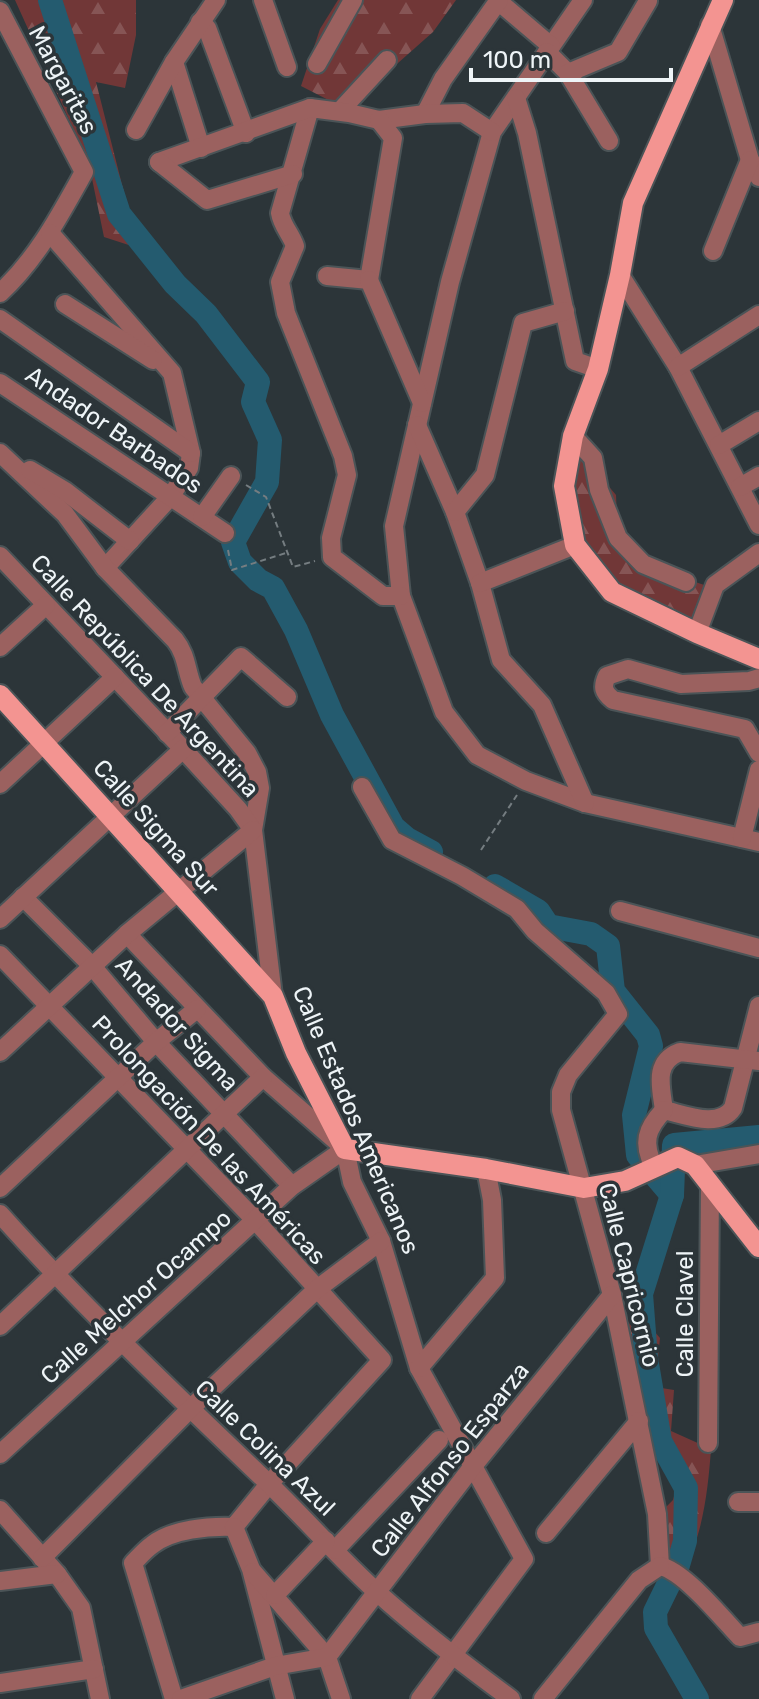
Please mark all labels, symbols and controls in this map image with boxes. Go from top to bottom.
street label: Margaritas [23,21,103,139]
scale bar [471,32,671,82]
text: 100 m [483,46,551,74]
street label: Andador Barbados [20,361,208,499]
street label: Calle República De Argentina [25,549,265,803]
street label: Calle Sigma Sur [87,754,225,902]
street label: Andador Sigma [110,951,244,1097]
street label: Calle Estados Americanos [287,982,425,1258]
street label: Prolongación De las Américas [86,1010,332,1270]
street label: Calle Capricornio [593,1180,665,1370]
street label: Calle Melchor Ocampo [35,1204,237,1390]
street label: Calle Clavel [671,1250,699,1378]
street label: Calle Alfonso Esparza [365,1357,535,1563]
street label: Calle Colina Azul [189,1374,341,1522]

